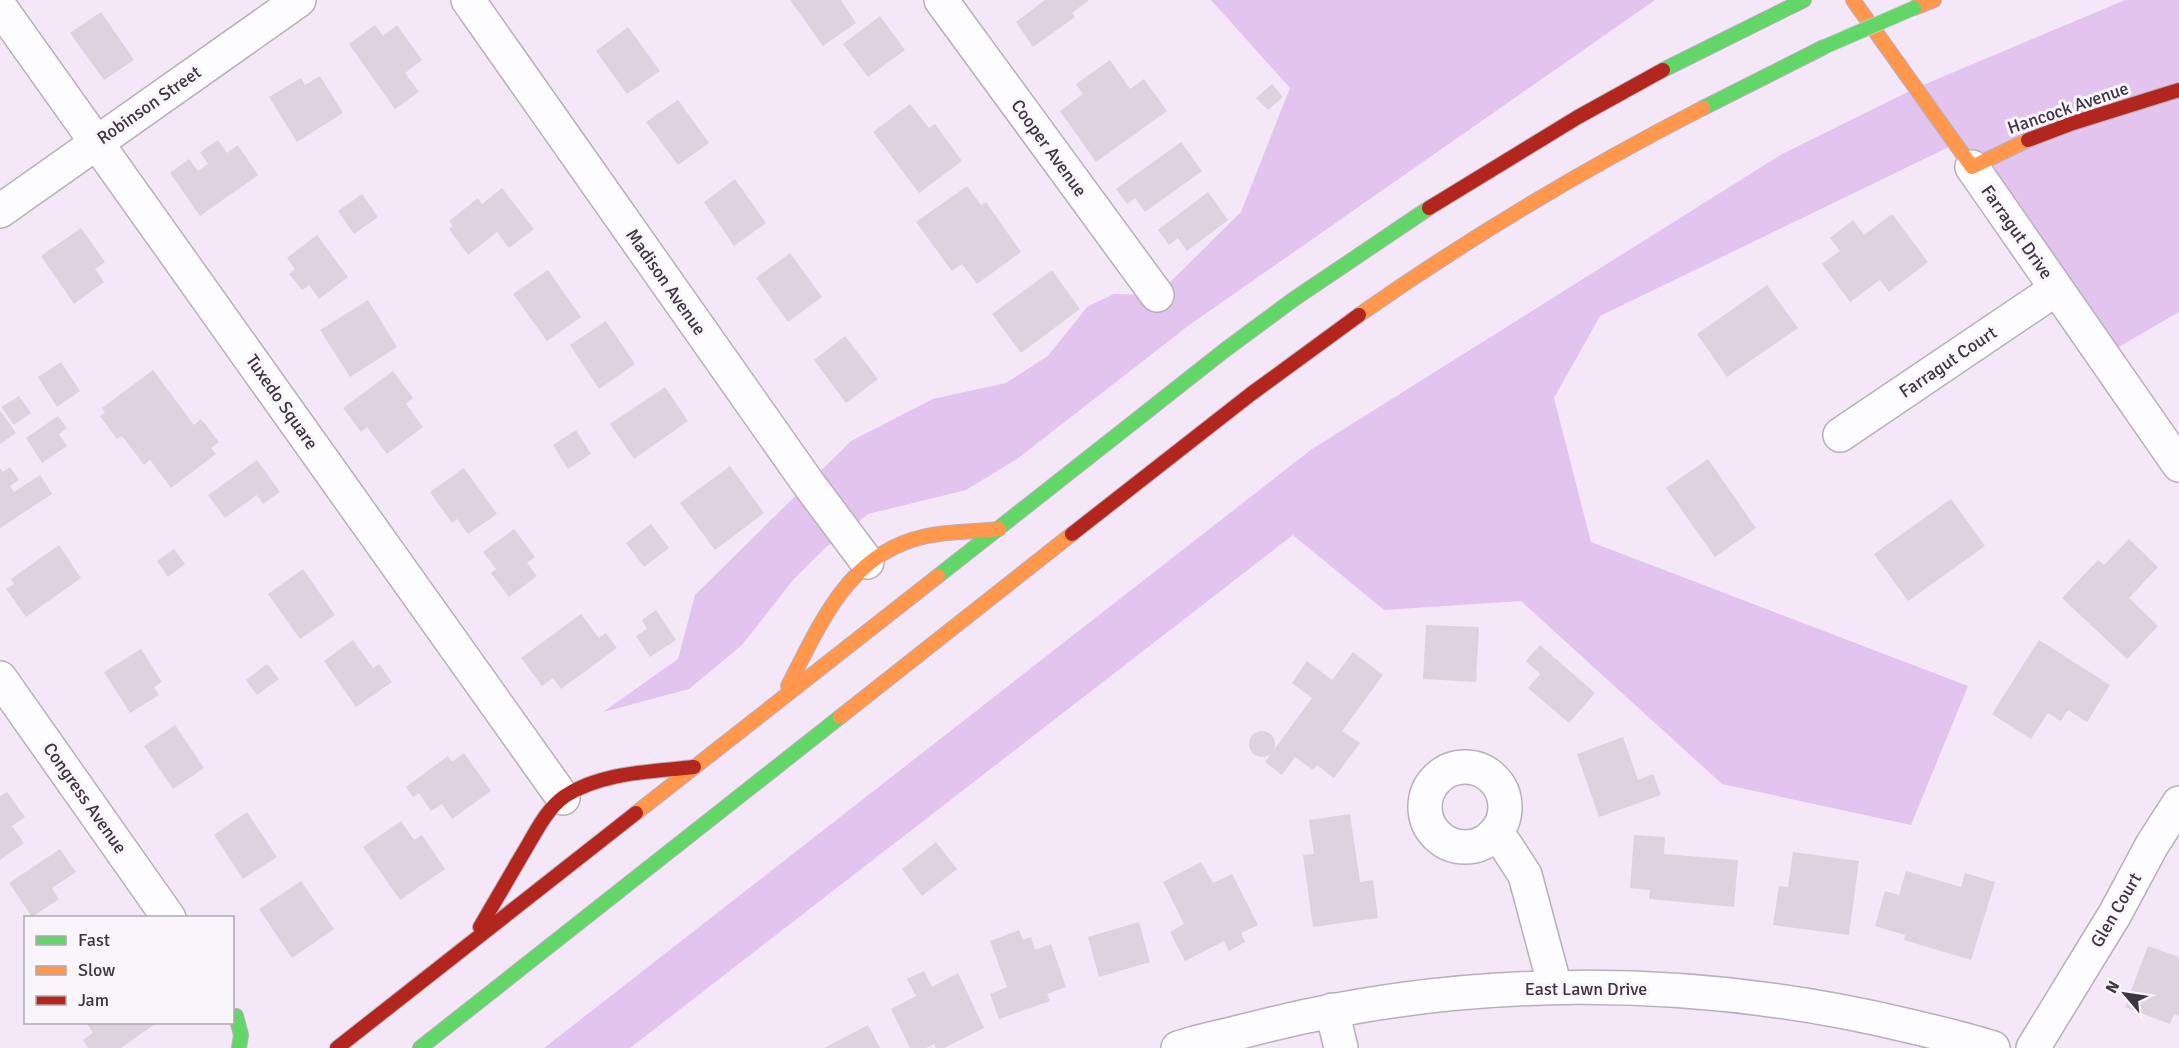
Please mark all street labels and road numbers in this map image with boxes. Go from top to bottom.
street label: Robinson Street [93,61,205,149]
street label: Hancock Avenue [2005,77,2131,139]
street label: Cooper Avenue [1006,95,1092,201]
street label: Farragut Drive [1976,181,2058,283]
street label: Madison Avenue [621,224,711,340]
street label: Farragut Court [1895,321,2001,403]
street label: Tuxedo Square [241,350,323,454]
street label: Congress Avenue [38,738,132,858]
street label: Glen Court [2086,869,2146,951]
street label: East Lawn Drive [1525,978,1647,1000]

